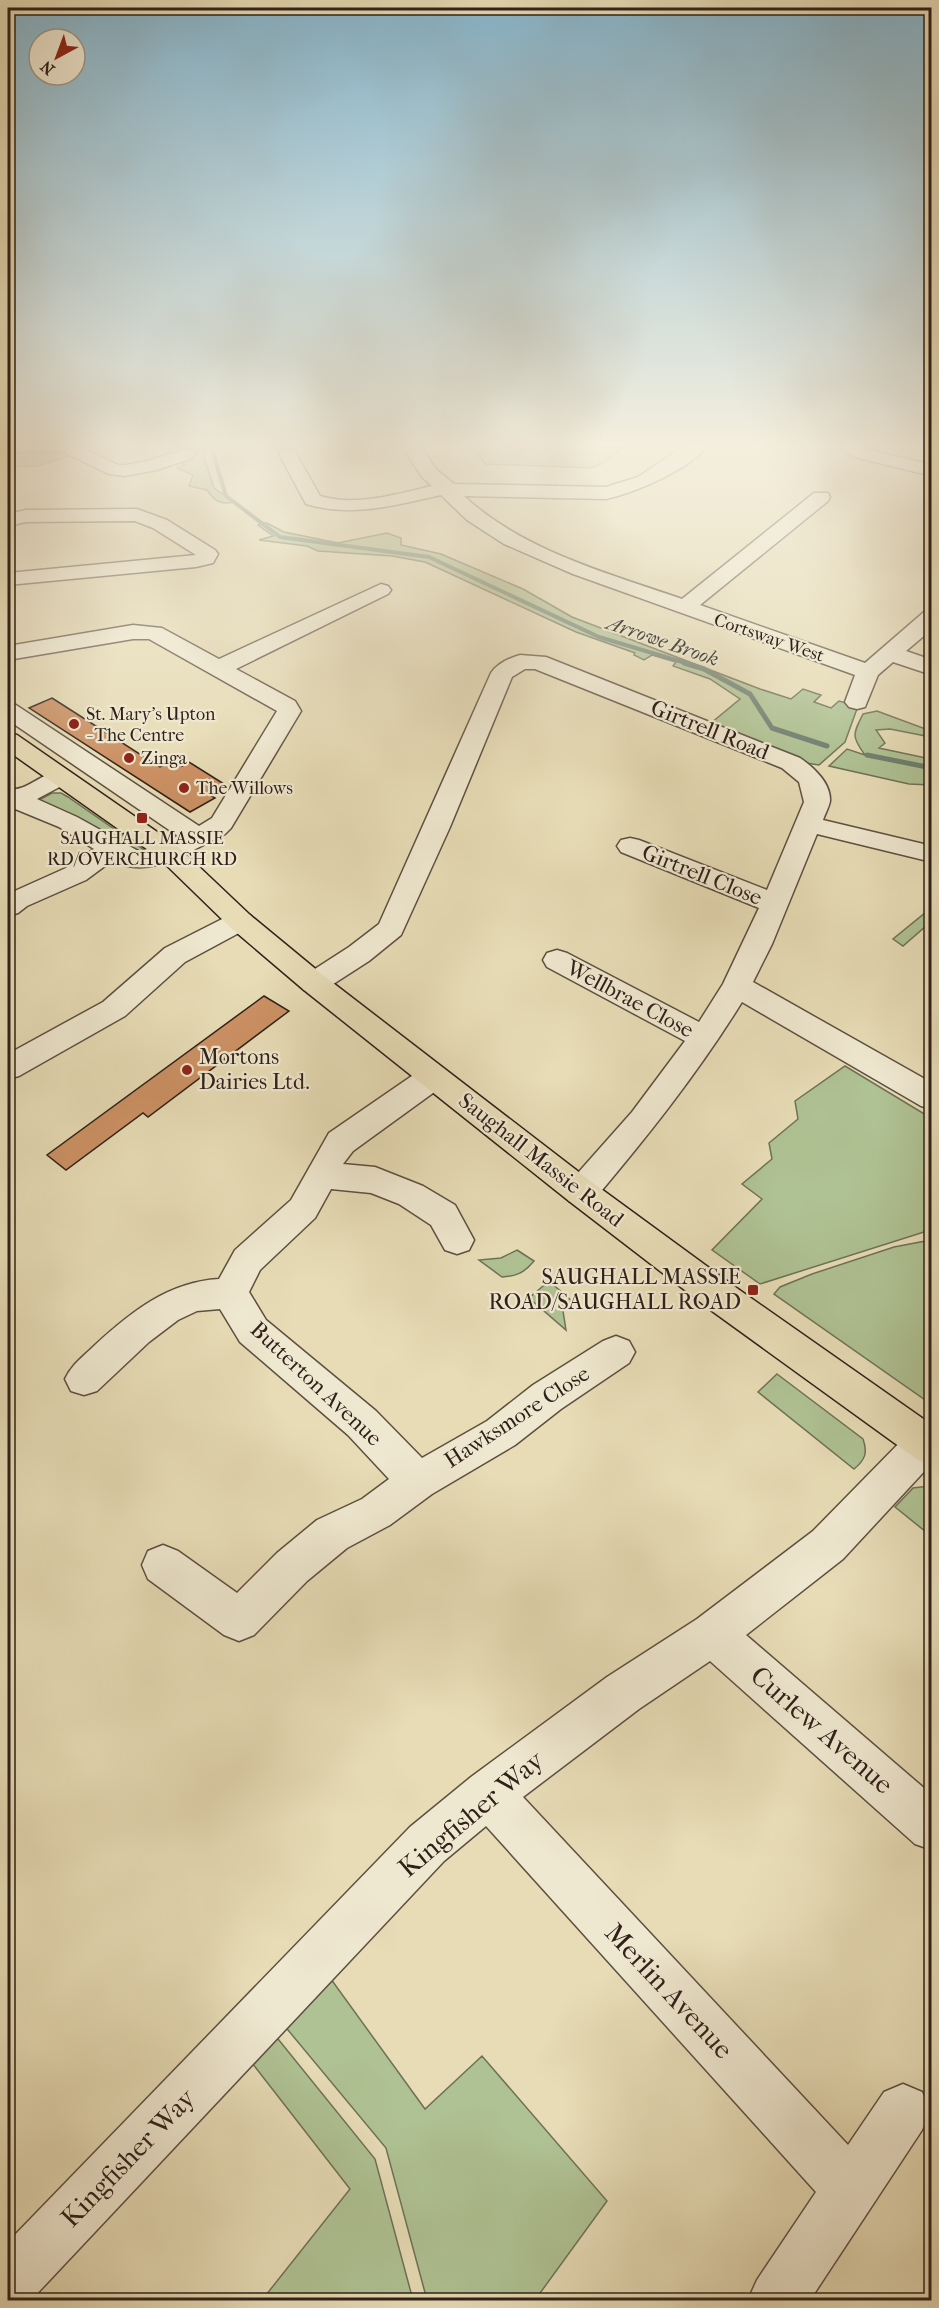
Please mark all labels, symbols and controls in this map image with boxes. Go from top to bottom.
north arrow [27,27,87,87]
text: N [36,56,58,79]
street label: Cortsway West [711,609,827,667]
water label: Arrowe Brook [601,610,722,671]
street label: Girtrell Road [647,694,774,766]
place label: St. Mary's Upton - The Centre [86,704,216,746]
marker: St. Mary's Upton - The Centre [67,717,81,731]
place label: Zinga [141,748,188,769]
marker: Zinga [122,751,136,765]
place label: The Willows [196,778,293,799]
marker: The Willows [177,781,191,795]
marker: SAUGHALL MASSIE RD/OVERCHURCH RD [135,811,149,825]
place label: SAUGHALL MASSIE RD/OVERCHURCH RD [47,828,237,870]
street label: Girtrell Close [638,839,766,911]
street label: Wellbrae Close [561,954,698,1043]
place label: Mortons Dairies Ltd. [199,1044,310,1095]
marker: Mortons Dairies Ltd. [180,1063,194,1077]
street label: Saughall Massie Road [453,1087,630,1233]
place label: SAUGHALL MASSIE ROAD/SAUGHALL ROAD [488,1264,741,1315]
marker: SAUGHALL MASSIE ROAD/SAUGHALL ROAD [746,1283,760,1297]
street label: Butterton Avenue [245,1316,387,1452]
street label: Hawksmore Close [440,1360,594,1474]
street label: Curlew Avenue [744,1659,900,1801]
street label: Kingfisher Way [392,1743,551,1884]
street label: Merlin Avenue [598,1917,740,2065]
street label: Kingfisher Way [54,2081,203,2234]

